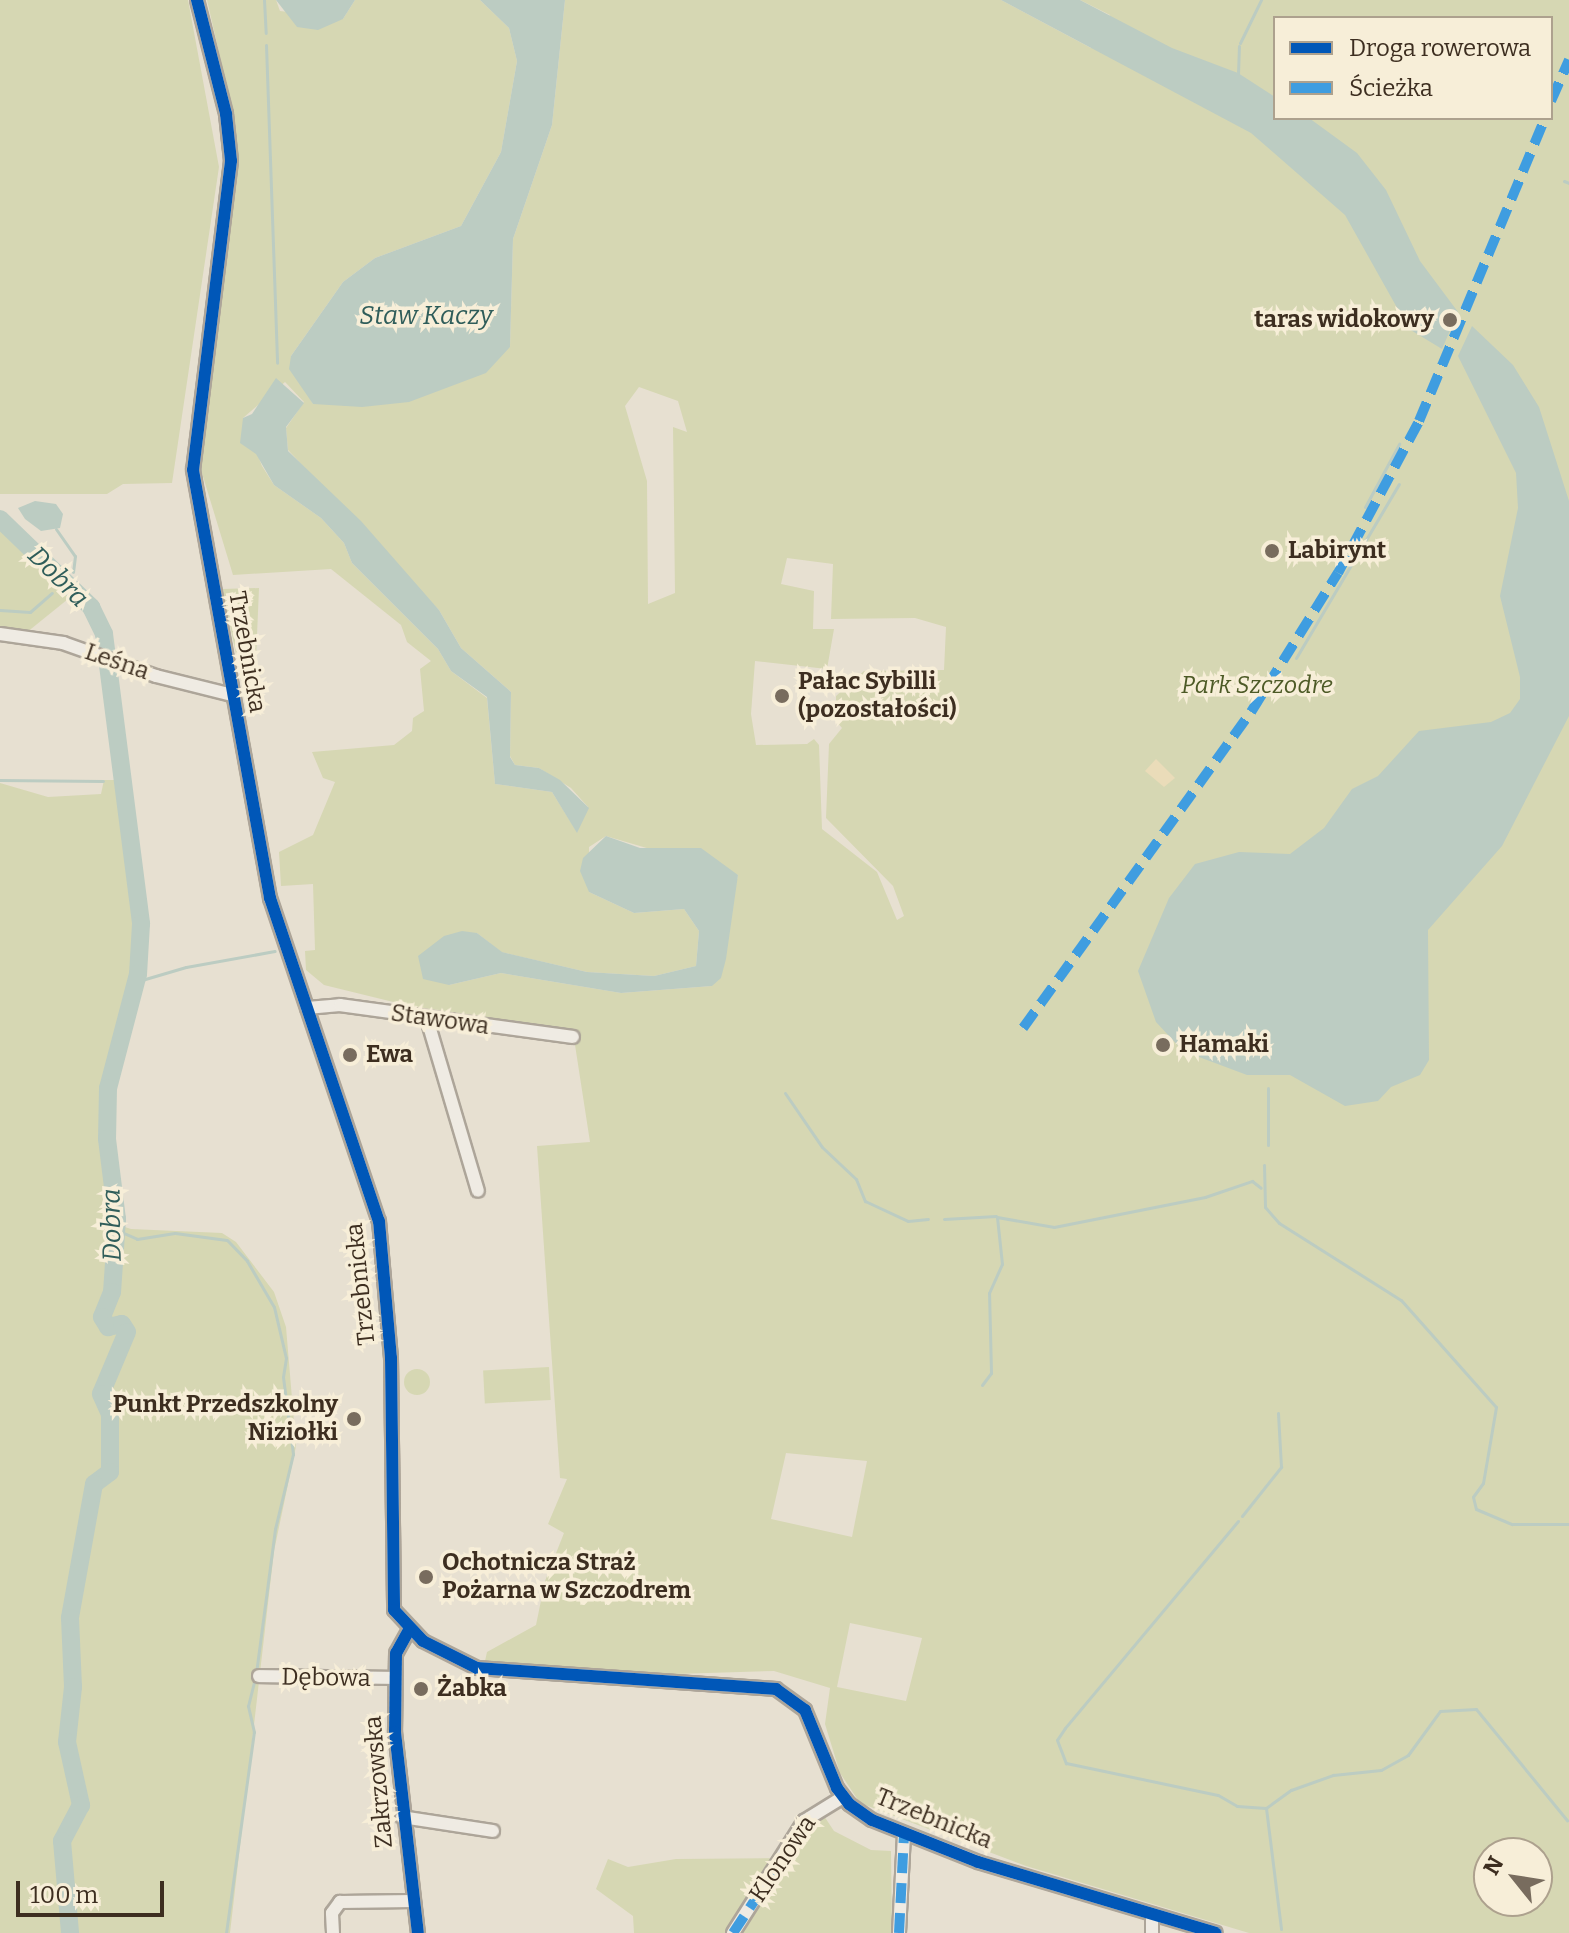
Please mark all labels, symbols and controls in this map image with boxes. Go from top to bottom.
legend [1273,16,1553,120]
text: Droga rowerowa [1349,34,1531,62]
text: Ścieżka [1349,74,1433,102]
water label: Staw Kaczy [359,300,493,332]
place label: taras widokowy [1254,306,1434,334]
marker: taras widokowy [1441,311,1459,329]
place label: Labirynt [1288,537,1386,565]
water label: Dobra [21,540,95,614]
marker: Labirynt [1263,542,1281,560]
street label: Trzebnicka [222,589,272,715]
street label: Leśna [81,638,153,686]
place label: Pałac Sybilli (pozostałości) [798,668,957,724]
park label: Park Szczodre [1181,672,1333,700]
marker: Pałac Sybilli (pozostałości) [773,687,791,705]
street label: Stawowa [389,999,491,1041]
place label: Hamaki [1179,1031,1269,1059]
marker: Hamaki [1154,1036,1172,1054]
place label: Ewa [366,1041,413,1069]
marker: Ewa [341,1046,359,1064]
water label: Dobra [96,1188,128,1262]
street label: Trzebnicka [340,1221,382,1347]
place label: Punkt Przedszkolny Niziołki [113,1391,338,1447]
marker: Punkt Przedszkolny Niziołki [345,1410,363,1428]
place label: Ochotnicza Straż Pożarna w Szczodrem [442,1549,691,1605]
marker: Ochotnicza Straż Pożarna w Szczodrem [417,1568,435,1586]
street label: Dębowa [281,1663,371,1693]
place label: Żabka [437,1675,507,1703]
marker: Żabka [412,1680,430,1698]
street label: Zakrzowska [359,1715,399,1849]
street label: Trzebnicka [872,1783,996,1855]
street label: Klonowa [744,1810,822,1908]
north arrow [1473,1837,1553,1917]
text: N [1478,1852,1509,1880]
scale bar [20,1865,168,1915]
text: 100 m [30,1881,98,1909]

